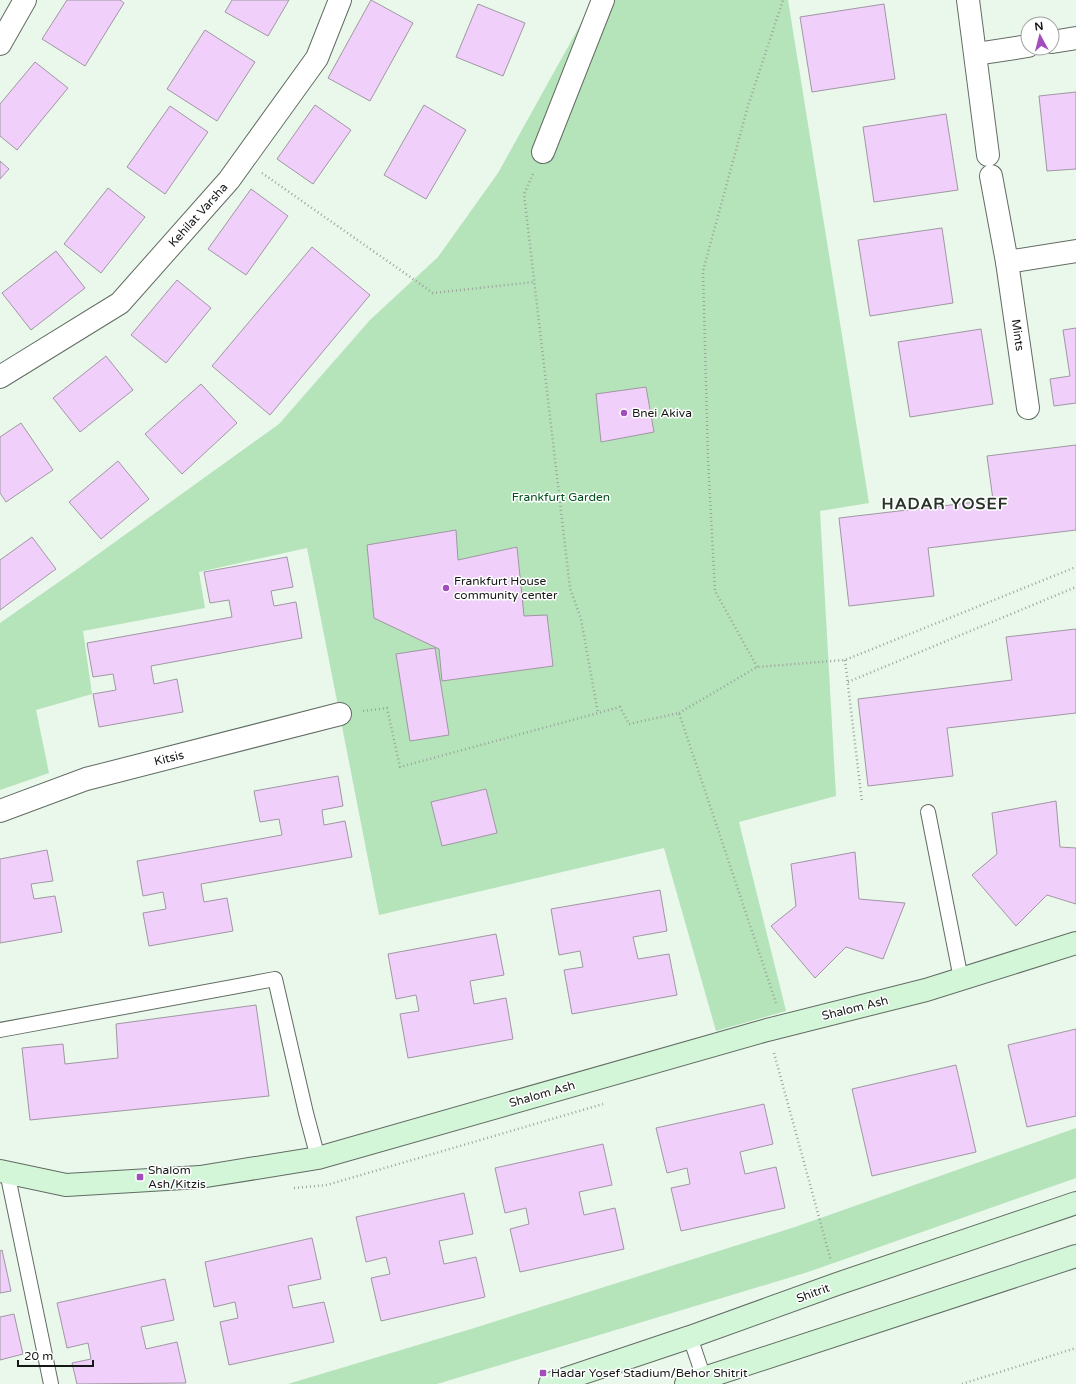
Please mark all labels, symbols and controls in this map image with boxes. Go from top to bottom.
north arrow [1020,16,1060,56]
text: N [1034,20,1044,34]
street label: Kehilat Varsha [166,180,230,250]
street label: Mints [1009,318,1027,352]
place label: Bnei Akiva [632,406,692,420]
marker: Bnei Akiva [619,408,629,418]
park label: Frankfurt Garden [512,490,610,504]
district label: HADAR YOSEF [882,494,1008,514]
place label: Frankfurt House community center [454,574,558,602]
marker: Frankfurt House community center [441,583,451,593]
street label: Kitsis [153,748,186,768]
street label: Shalom Ash [820,993,890,1023]
street label: Shalom Ash [507,1078,577,1110]
place label: Shalom Ash/Kitzis [148,1163,206,1191]
marker: Shalom Ash/Kitzis [135,1172,145,1182]
street label: Shitrit [794,1280,832,1305]
scale bar [18,1342,93,1368]
text: 20 m [24,1349,53,1363]
place label: Hadar Yosef Stadium/Behor Shitrit [551,1366,748,1380]
marker: Hadar Yosef Stadium/Behor Shitrit [538,1368,548,1378]

